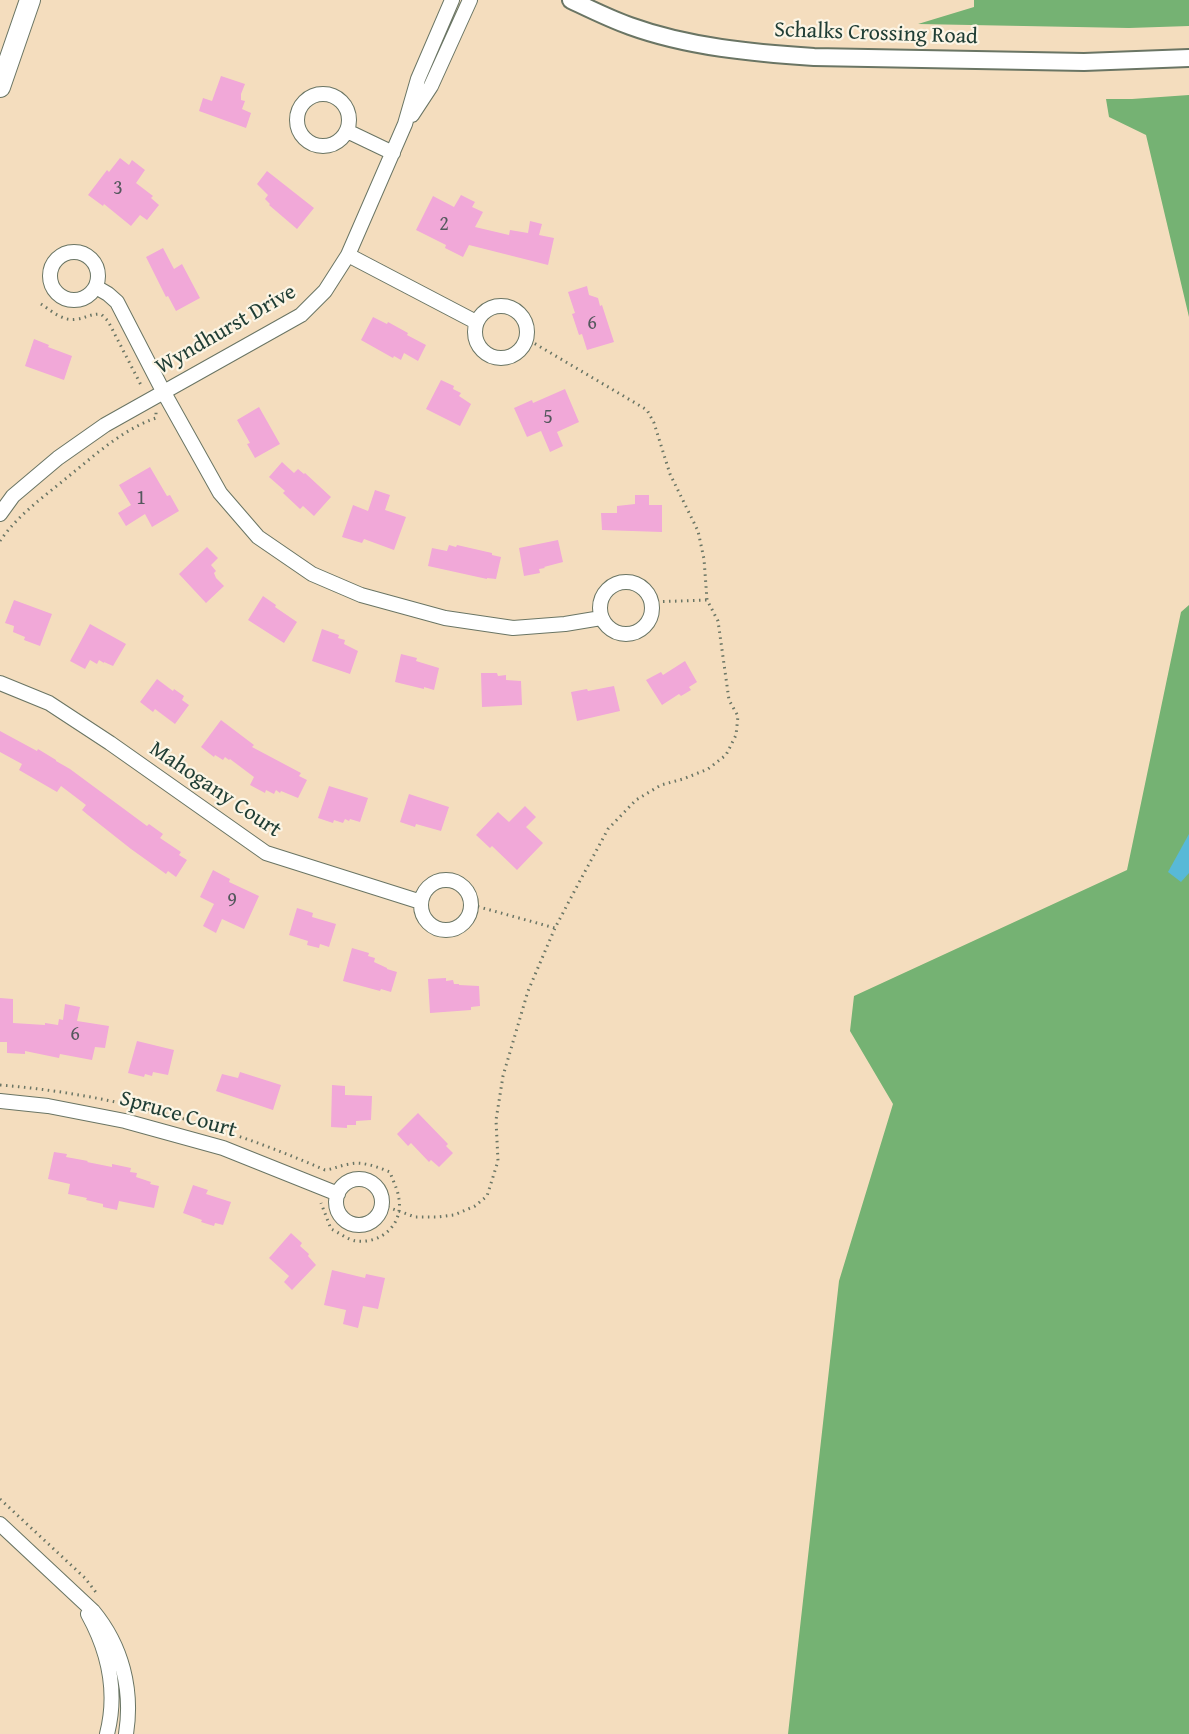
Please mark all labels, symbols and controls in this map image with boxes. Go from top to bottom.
street label: Schalks Crossing Road [774,17,978,51]
house number: 3 [113,177,123,201]
house number: 2 [439,213,449,237]
street label: Wyndhurst Drive [151,279,301,381]
house number: 6 [587,312,597,336]
house number: 5 [543,406,553,430]
house number: 1 [136,487,146,511]
street label: Mahogany Court [144,736,286,844]
house number: 9 [227,889,237,913]
house number: 6 [70,1023,80,1047]
street label: Spruce Court [116,1086,240,1144]

